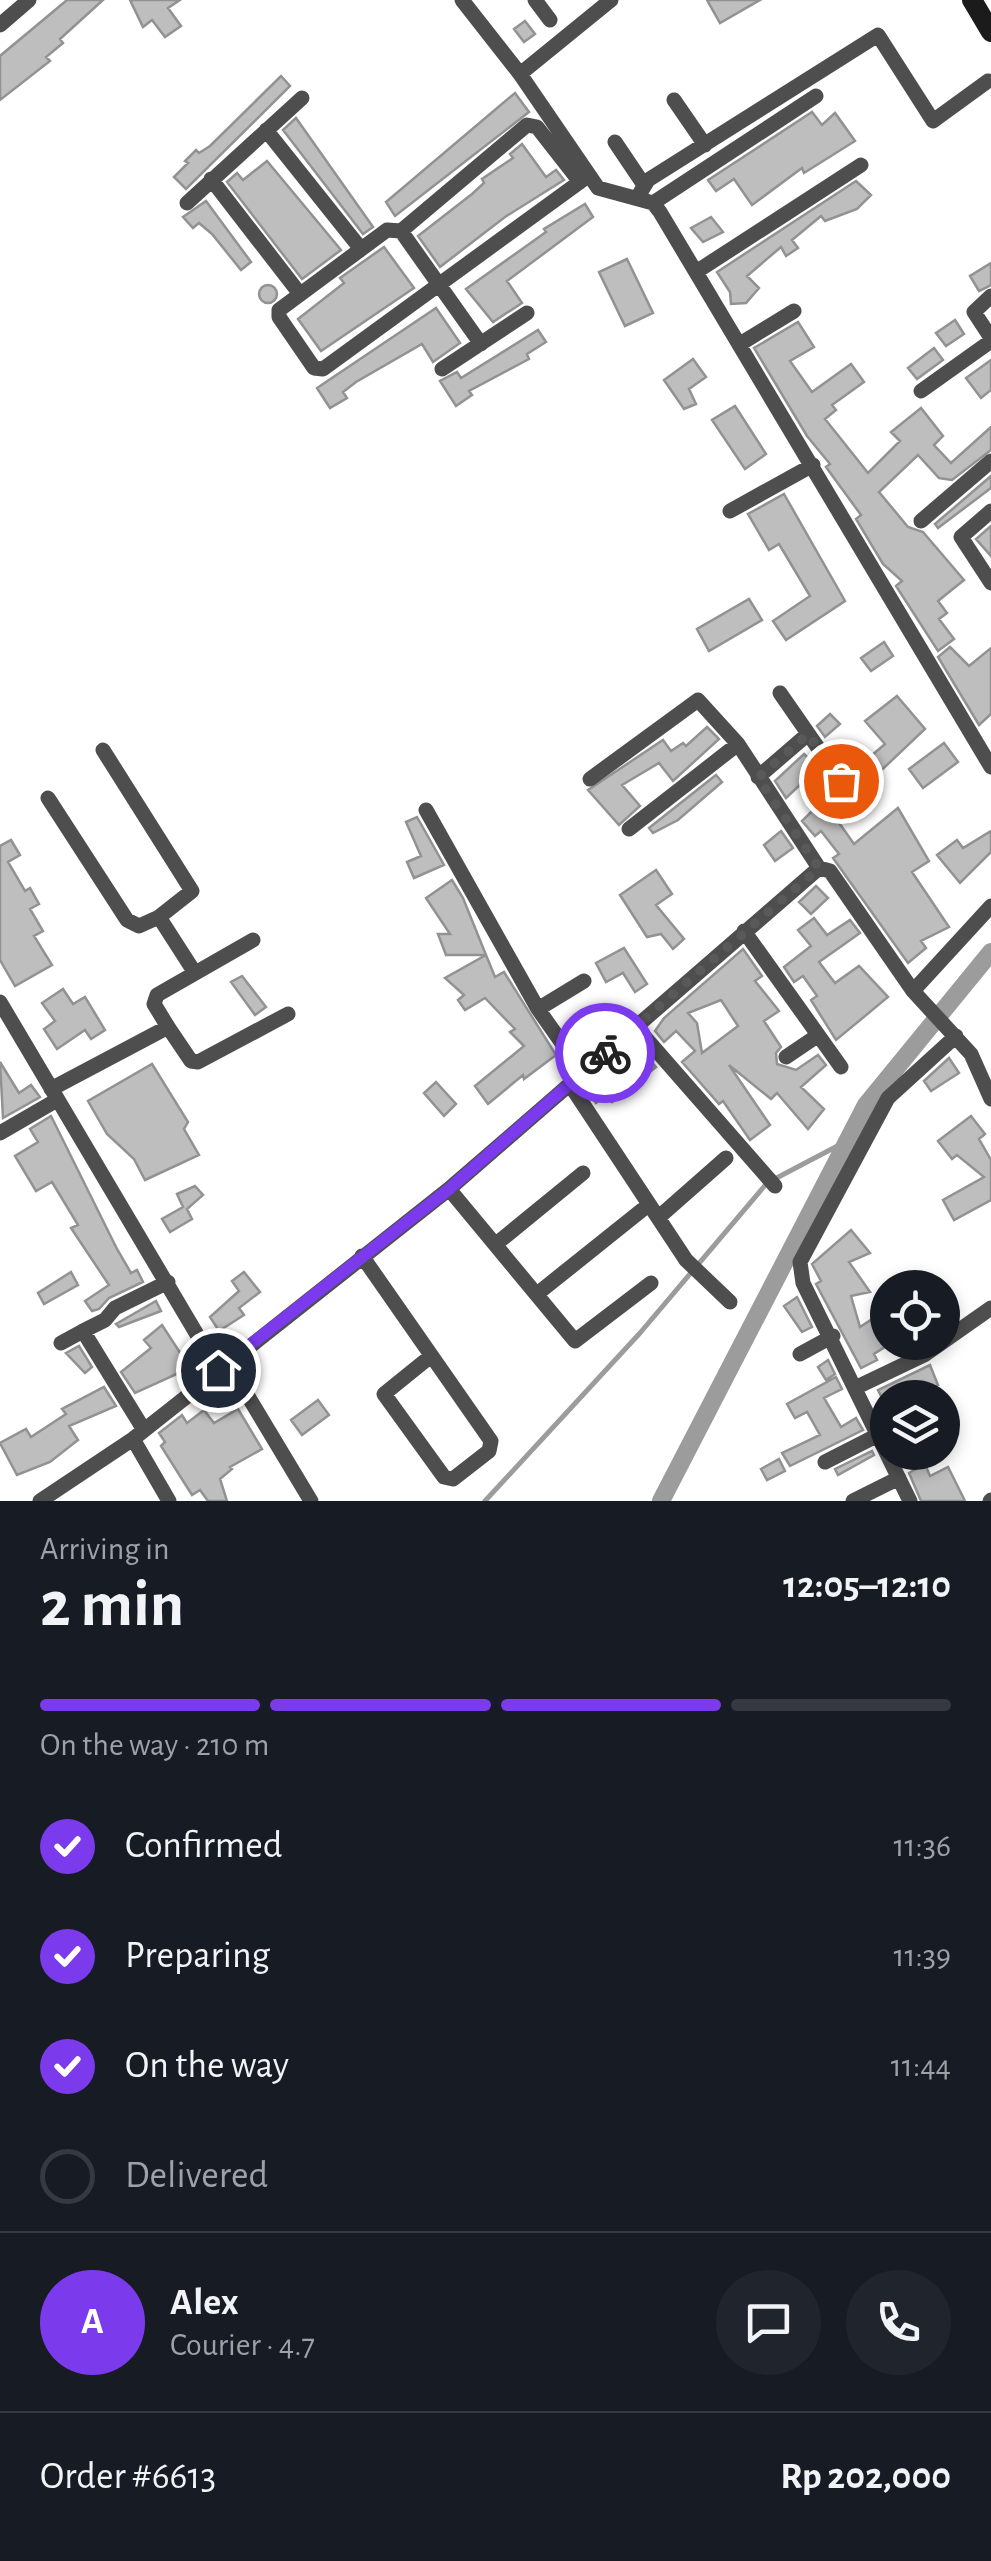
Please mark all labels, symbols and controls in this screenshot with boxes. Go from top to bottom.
pin [799,739,884,824]
icon: bag [814,754,869,809]
courier [555,1003,655,1103]
icon: bike [578,1026,633,1081]
map controls [870,1270,960,1470]
button: locate [870,1270,960,1360]
pin [176,1328,261,1413]
icon: home [191,1343,246,1398]
button: layers [870,1380,960,1470]
text: Arriving in [40,1533,169,1565]
text: 12:05–12:10 [783,1567,951,1605]
text: 2 min [40,1573,184,1638]
text: On the way · 210 m [40,1729,269,1761]
icon: check [40,1819,95,1874]
text: Confirmed [125,1827,282,1865]
text: 11:36 [893,1830,951,1862]
icon: check [40,1929,95,1984]
text: Preparing [125,1937,270,1975]
text: 11:39 [893,1940,951,1972]
icon: check [40,2039,95,2094]
text: On the way [125,2047,289,2085]
text: 11:44 [891,2050,951,2082]
text: Delivered [125,2157,268,2195]
button: chat [716,2270,821,2375]
button: phone [846,2270,951,2375]
text: Alex [170,2284,239,2322]
text: A [81,2303,104,2341]
text: Courier · 4.7 [170,2329,315,2361]
text: Order #6613 [40,2458,216,2496]
text: Rp 202,000 [780,2458,951,2496]

